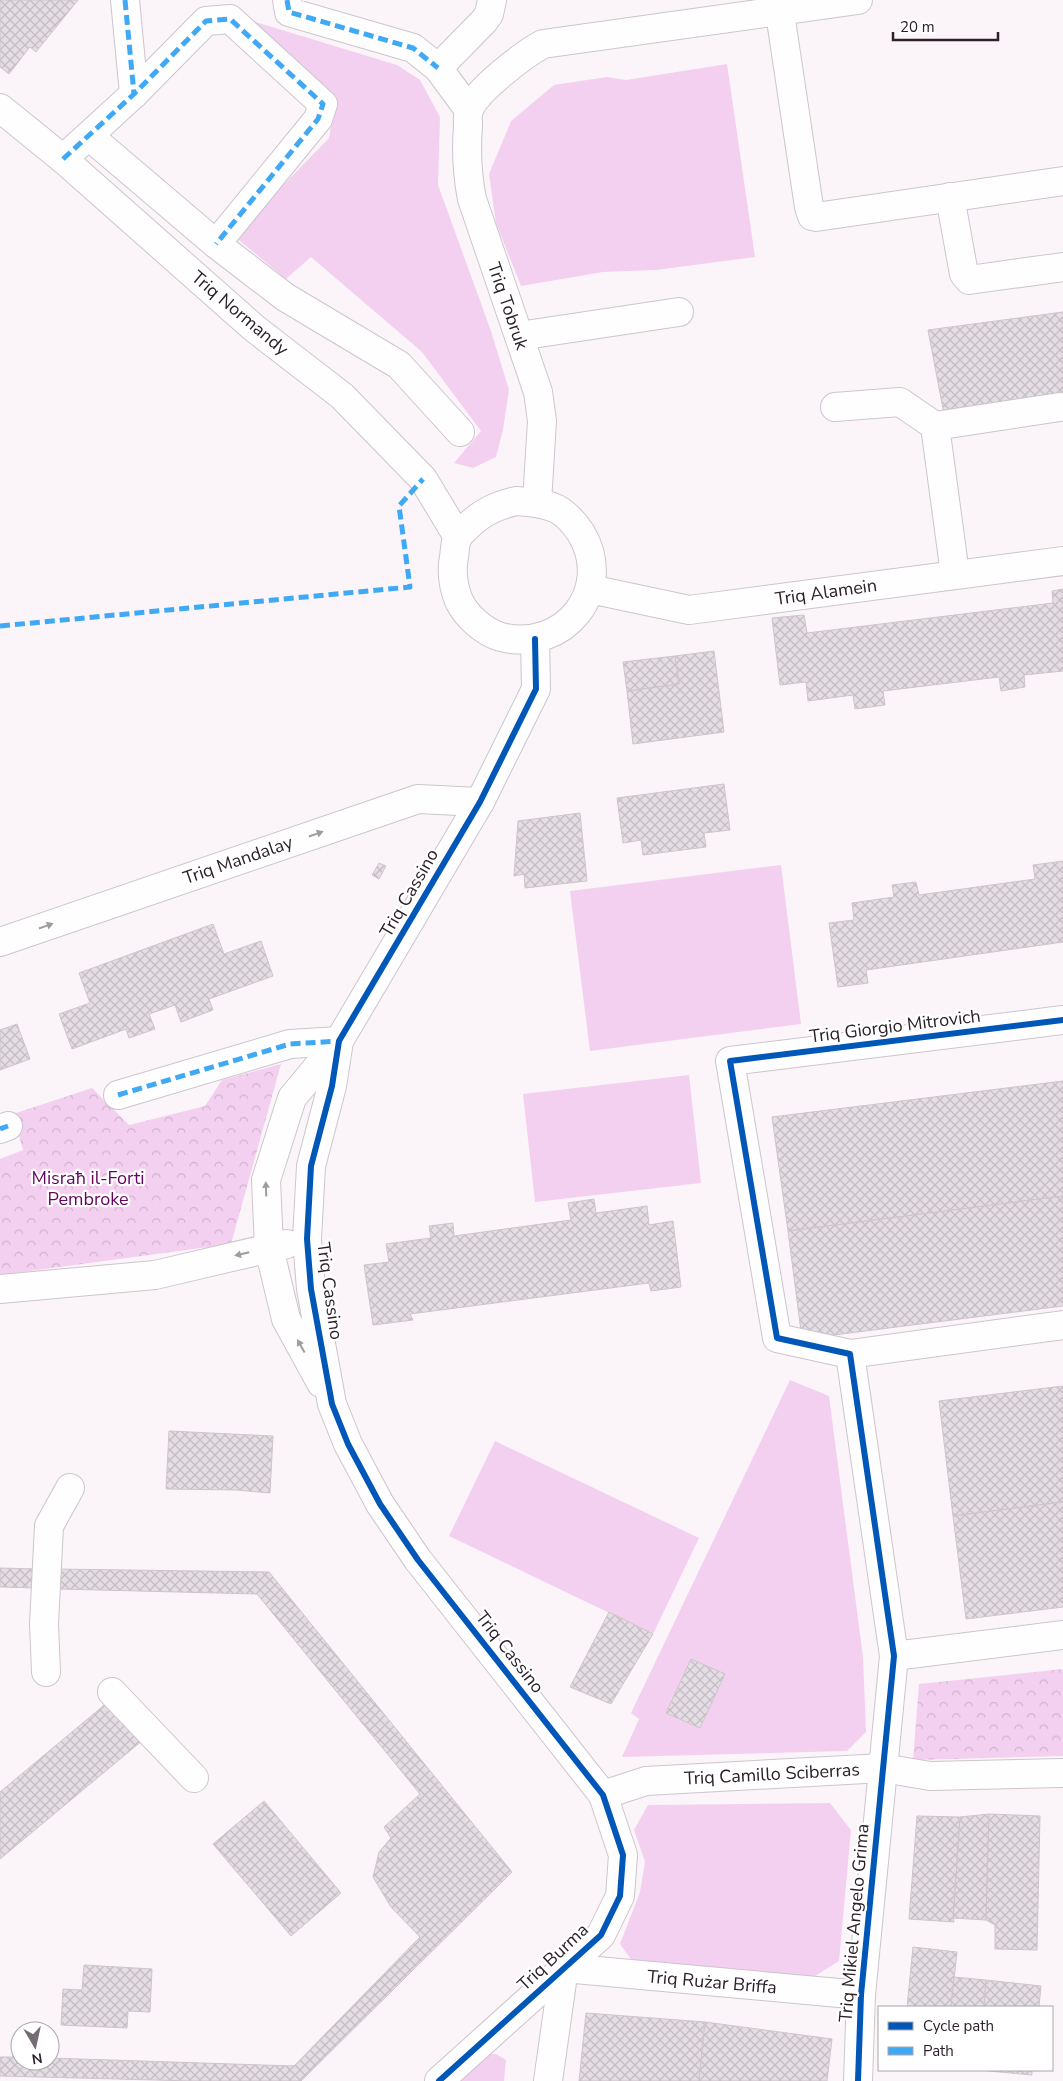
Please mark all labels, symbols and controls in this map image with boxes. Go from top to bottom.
scale bar [893,10,998,42]
text: 20 m [900,17,935,37]
street label: Triq Tobruk [482,259,534,354]
street label: Triq Normandy [186,265,294,361]
street label: Triq Alamein [774,573,878,611]
street label: Triq Mandalay [180,830,297,890]
one-way arrow [308,830,323,837]
street label: Triq Cassino [374,844,444,942]
one-way arrow [39,922,54,930]
street label: Triq Giorgio Mitrovich [808,1004,982,1048]
park label: Misraħ il-Forti Pembroke [32,1166,144,1211]
one-way arrow [262,1181,270,1197]
street label: Triq Cassino [311,1241,349,1341]
one-way arrow [235,1250,250,1258]
one-way arrow [296,1339,305,1352]
street label: Triq Cassino [470,1606,550,1698]
street label: Triq Camillo Sciberras [683,1757,861,1791]
street label: Triq Mikiel Angelo Grima [833,1823,875,2023]
street label: Triq Burma [512,1918,594,1996]
street label: Triq Rużar Briffa [646,1964,778,2000]
legend [878,2006,1053,2071]
text: Cycle path [923,2016,994,2036]
north arrow [10,2021,60,2071]
text: Path [923,2041,954,2061]
text: N [30,2048,44,2069]

